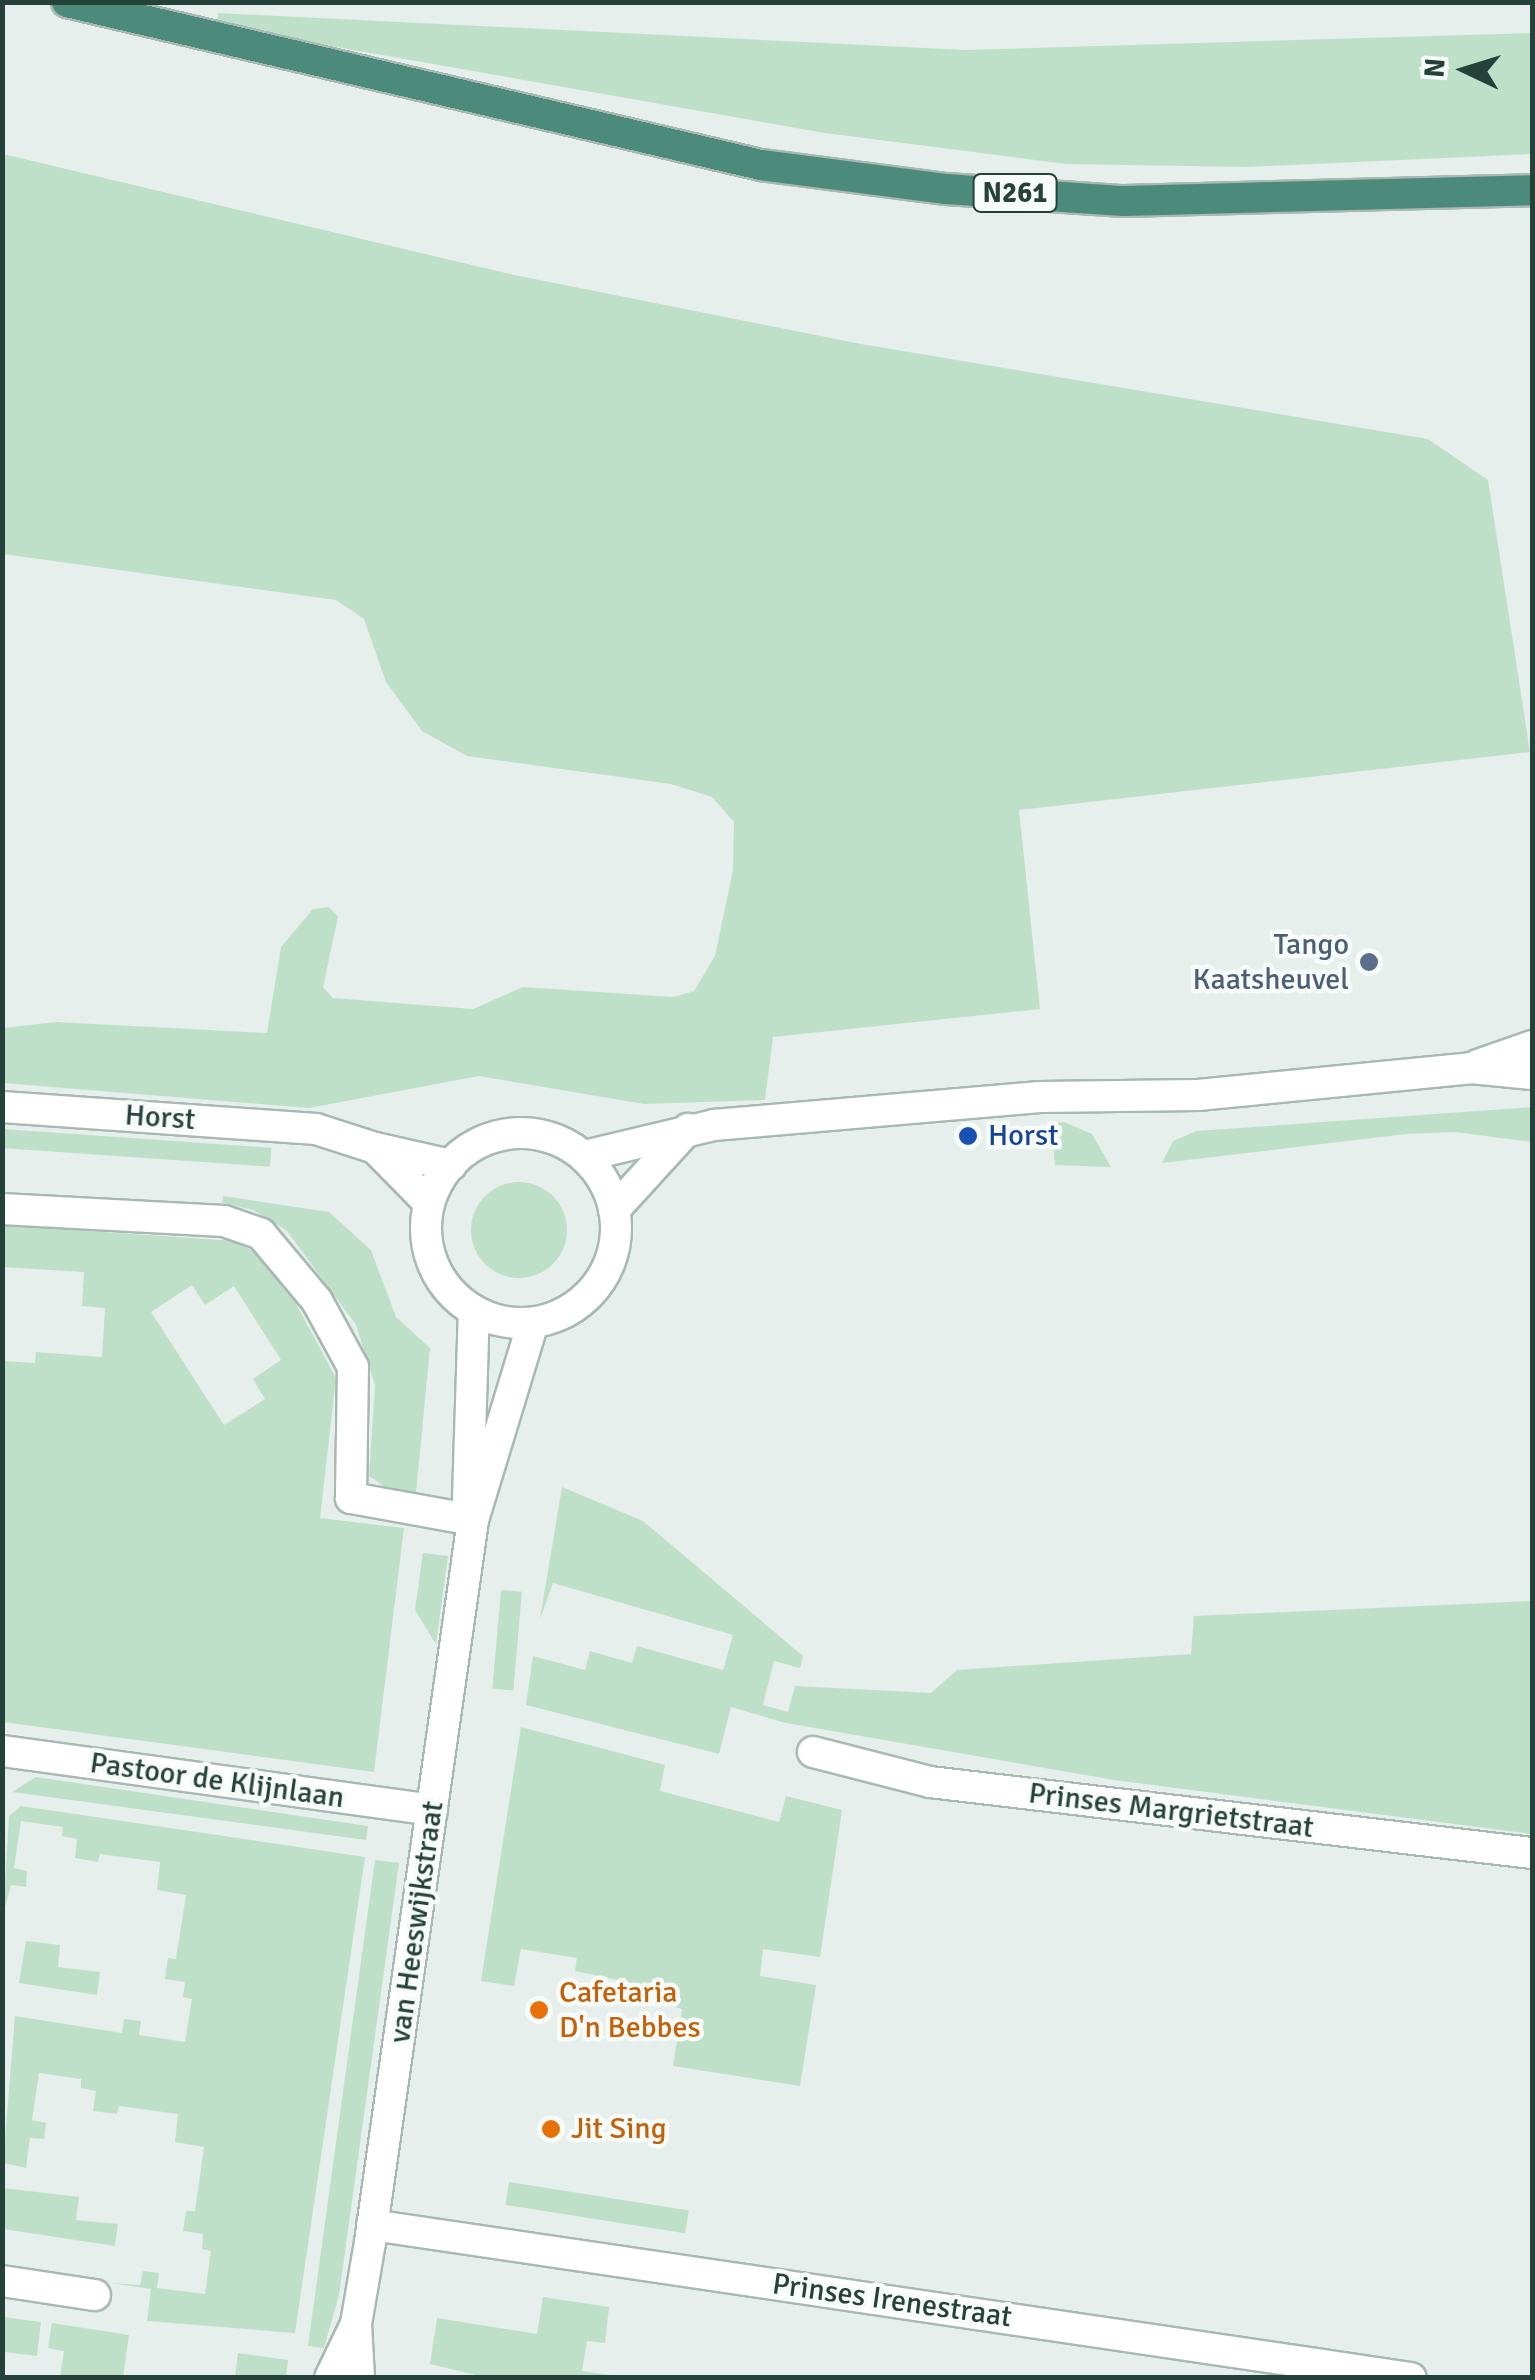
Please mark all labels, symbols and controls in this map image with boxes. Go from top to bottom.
north arrow [1415,20,1515,120]
text: N [1417,57,1453,79]
road number: N261 [972,170,1058,216]
place label: Tango Kaatsheuvel [1193,927,1349,998]
marker: Tango Kaatsheuvel [1358,951,1380,973]
street label: Horst [124,1098,196,1138]
place label: Horst [988,1118,1058,1154]
marker: Horst [957,1125,979,1147]
street label: Pastoor de Klijnlaan [88,1745,346,1817]
street label: Prinses Margrietstraat [1026,1776,1316,1846]
street label: van Heeswijkstraat [382,1799,452,2045]
place label: Cafetaria D'n Bebbes [559,1975,701,2046]
marker: Cafetaria D'n Bebbes [528,1999,550,2021]
place label: Jit Sing [571,2111,667,2147]
marker: Jit Sing [540,2118,562,2140]
street label: Prinses Irenestraat [770,2266,1014,2336]

